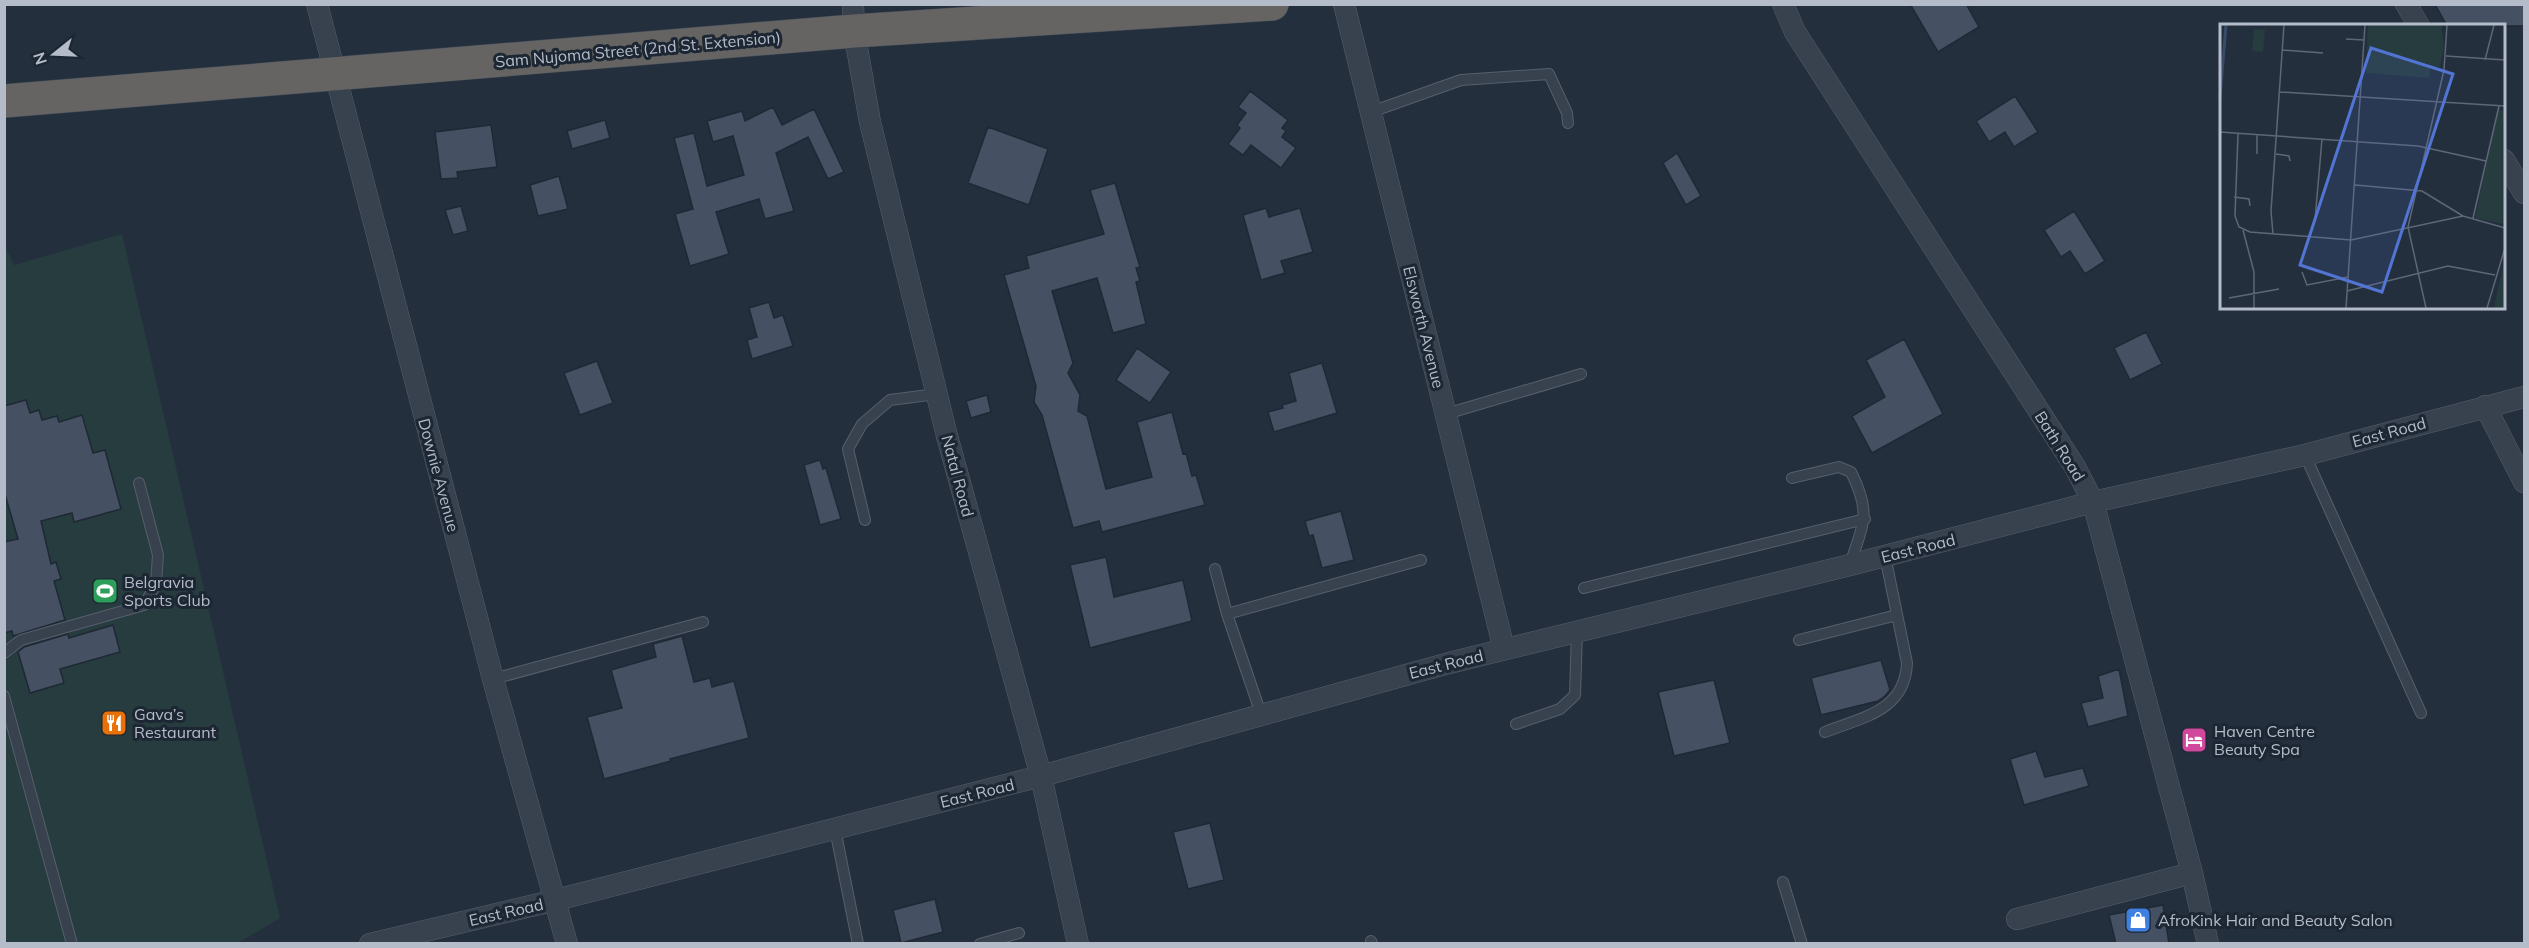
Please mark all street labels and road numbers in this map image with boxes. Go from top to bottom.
street label: Sam Nujoma Street (2nd St. Extension) [494,27,782,71]
street label: Elsworth Avenue [1399,264,1449,390]
street label: Bath Road [2031,407,2089,485]
street label: East Road [2350,413,2428,451]
street label: Downie Avenue [414,416,464,534]
street label: Natal Road [937,433,979,519]
street label: East Road [1879,529,1957,567]
street label: East Road [1407,645,1485,683]
street label: East Road [938,774,1016,812]
street label: East Road [467,894,545,930]

